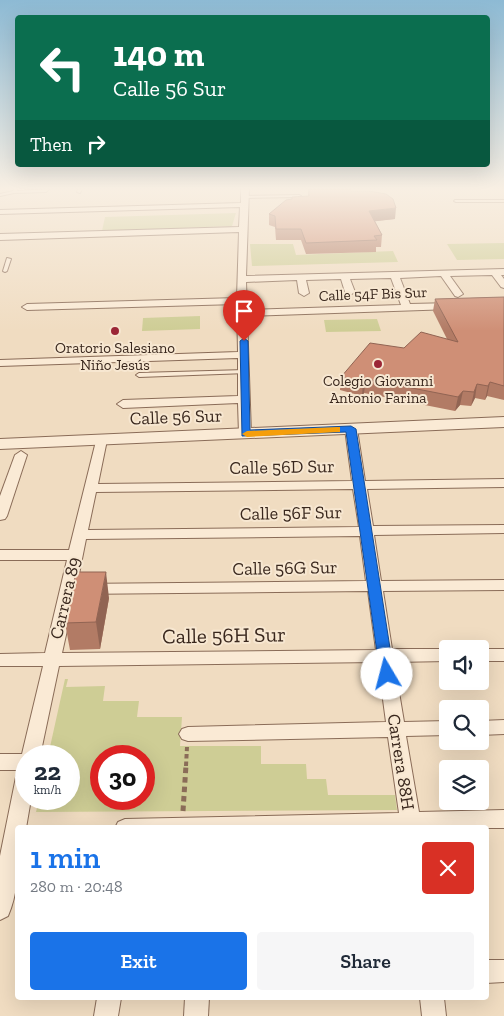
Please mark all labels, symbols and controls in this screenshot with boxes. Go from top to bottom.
text: 140 m [113,33,204,75]
icon: left [30,35,95,100]
text: Calle 56 Sur [113,75,226,102]
icon: right [82,130,110,158]
text: Then [30,133,72,156]
street label: Calle 54F Bis Sur [318,283,428,305]
pin [223,290,265,341]
icon: arrive [230,297,258,325]
marker: Oratorio Salesiano Niño Jesús [109,325,121,337]
place label: Oratorio Salesiano Niño Jesús [55,339,175,374]
marker: Colegio Giovanni Antonio Farina [372,358,384,370]
place label: Colegio Giovanni Antonio Farina [323,372,433,407]
street label: Calle 56 Sur [129,404,223,430]
street label: Calle 56D Sur [229,455,335,479]
street label: Calle 56F Sur [240,501,342,525]
street label: Carrera 89 [45,555,85,641]
street label: Calle 56G Sur [232,556,338,580]
street label: Calle 56H Sur [162,621,286,649]
map controls [439,640,489,810]
button: sound [439,640,489,690]
position arrow [360,647,412,699]
button: search [439,700,489,750]
street label: Carrera 88H [383,712,419,812]
speed limit sign: 30 [90,745,155,810]
text: 22 [34,756,61,786]
button: layers [439,760,489,810]
text: km/h [34,783,61,797]
text: 1 min [30,840,100,876]
button: close [422,842,474,894]
text: 280 m · 20:48 [30,877,123,896]
button: Exit [30,932,247,990]
button: Share [257,932,474,990]

